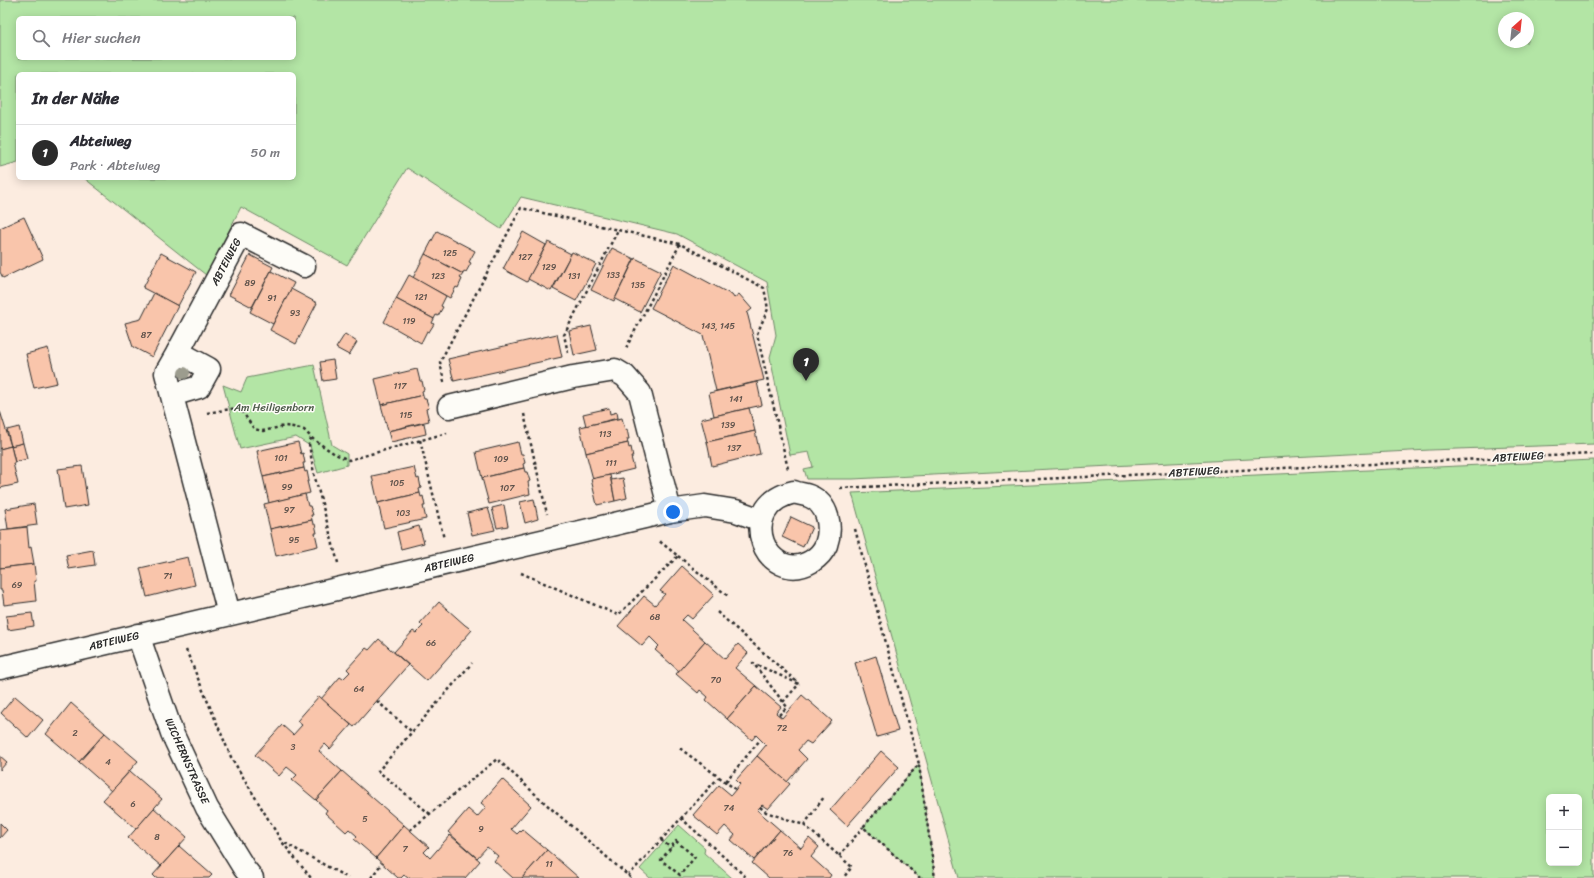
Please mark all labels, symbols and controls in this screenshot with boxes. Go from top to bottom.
north arrow [1498,12,1534,48]
search box [16,16,296,60]
text: Hier suchen [62,25,141,51]
icon: search [30,27,52,49]
text: In der Nähe [32,83,119,113]
text: Abteiweg [70,128,132,154]
text: 1 [42,141,48,164]
text: 50 m [250,141,280,164]
text: Park · Abteiweg [70,154,160,177]
street label: ABTEIWEG [205,235,246,290]
house number: 125 [443,245,458,261]
house number: 127 [518,249,533,265]
house number: 129 [542,259,557,275]
house number: 133 [606,267,620,283]
house number: 123 [431,268,445,284]
house number: 131 [568,268,580,284]
house number: 89 [245,275,256,291]
house number: 135 [631,277,646,293]
house number: 121 [415,289,428,305]
house number: 91 [267,290,277,306]
house number: 93 [290,305,300,321]
house number: 119 [402,313,416,329]
house number: 143, 145 [701,318,736,334]
house number: 87 [141,327,152,343]
pin: 1 [793,348,819,381]
house number: 117 [394,378,407,394]
house number: 141 [729,391,743,407]
park label: Am Heiligenborn [233,398,314,417]
house number: 115 [399,407,413,423]
house number: 139 [721,417,736,433]
house number: 113 [599,426,611,442]
house number: 137 [727,440,742,456]
street label: ABTEIWEG [1491,446,1544,468]
house number: 101 [274,450,288,466]
house number: 109 [493,451,509,467]
house number: 111 [605,455,617,471]
street label: ABTEIWEG [1167,461,1220,483]
house number: 105 [389,475,405,491]
house number: 99 [281,479,293,495]
house number: 107 [500,480,515,496]
house number: 97 [284,502,295,518]
your location [663,502,683,522]
house number: 103 [396,505,410,521]
house number: 95 [288,532,300,548]
street label: ABTEIWEG [421,548,476,578]
house number: 71 [163,568,173,584]
house number: 69 [12,577,23,593]
house number: 68 [650,609,661,625]
street label: ABTEIWEG [86,626,141,656]
house number: 66 [426,635,436,651]
house number: 70 [711,672,722,688]
house number: 64 [354,681,365,697]
street label: WICHERNSTRASSE [159,715,215,808]
house number: 72 [777,720,787,736]
house number: 2 [72,725,78,741]
house number: 3 [291,739,296,755]
house number: 4 [105,754,111,770]
map controls [1546,794,1582,866]
button: + [1546,794,1582,830]
house number: 6 [130,796,136,812]
house number: 74 [724,800,735,816]
house number: 5 [362,811,368,827]
house number: 9 [478,821,484,837]
house number: 8 [154,829,160,845]
button: − [1546,830,1582,866]
house number: 7 [402,841,408,857]
house number: 76 [783,845,793,861]
house number: 11 [545,856,553,872]

